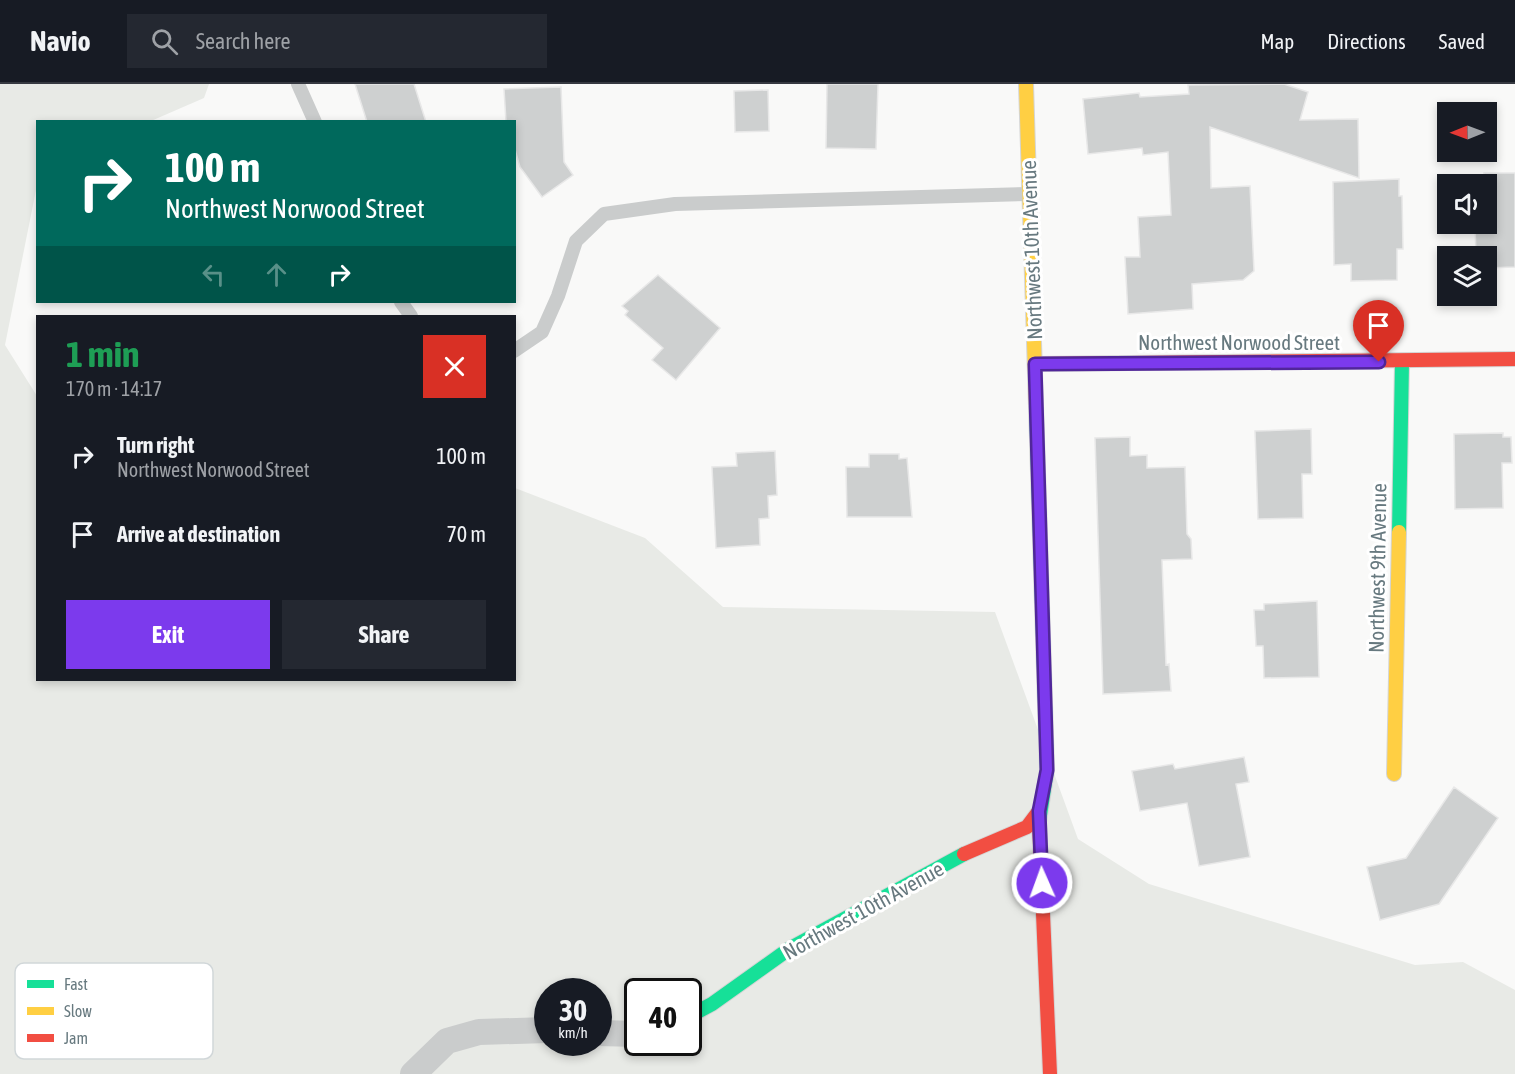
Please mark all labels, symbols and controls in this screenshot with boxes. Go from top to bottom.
search box [127,14,547,68]
text: Navio [30,25,91,57]
icon: search [148,25,181,58]
text: Search here [196,28,291,54]
text: Map [1260,29,1294,53]
text: Directions [1327,29,1406,53]
text: Saved [1439,29,1485,53]
north arrow [1437,102,1497,162]
map controls [1437,102,1497,306]
text: 100 m [165,143,260,191]
icon: right [66,144,144,222]
street label: Northwest 10th Avenue [1016,160,1046,340]
button: sound [1437,174,1497,234]
text: Northwest Norwood Street [165,193,425,224]
button: layers [1437,246,1497,306]
icon: left [197,258,230,291]
icon: ahead [260,258,293,291]
icon: right [323,258,356,291]
pin [1353,300,1404,362]
icon: arrive [1362,309,1395,342]
street label: Northwest Norwood Street [1138,330,1340,354]
text: 1 min [66,333,140,375]
button: close [423,335,486,398]
text: 170 m · 14:17 [66,377,162,400]
text: Turn right [117,432,194,458]
icon: right [66,440,99,473]
text: 100 m [436,443,486,469]
text: Northwest Norwood Street [117,458,309,481]
street label: Northwest 9th Avenue [1364,483,1390,653]
icon: arrive [66,518,99,551]
text: Arrive at destination [117,521,280,547]
text: 70 m [446,521,486,547]
button: Exit [66,600,270,669]
button: Share [282,600,486,669]
position arrow [1010,851,1074,915]
street label: Northwest 10th Avenue [779,856,947,964]
legend [15,963,213,1059]
text: Fast [64,975,88,993]
speed limit sign: 40 [624,978,702,1056]
text: 30 [559,993,587,1027]
text: Slow [64,1002,92,1020]
text: km/h [558,1024,588,1041]
text: Jam [64,1029,88,1047]

